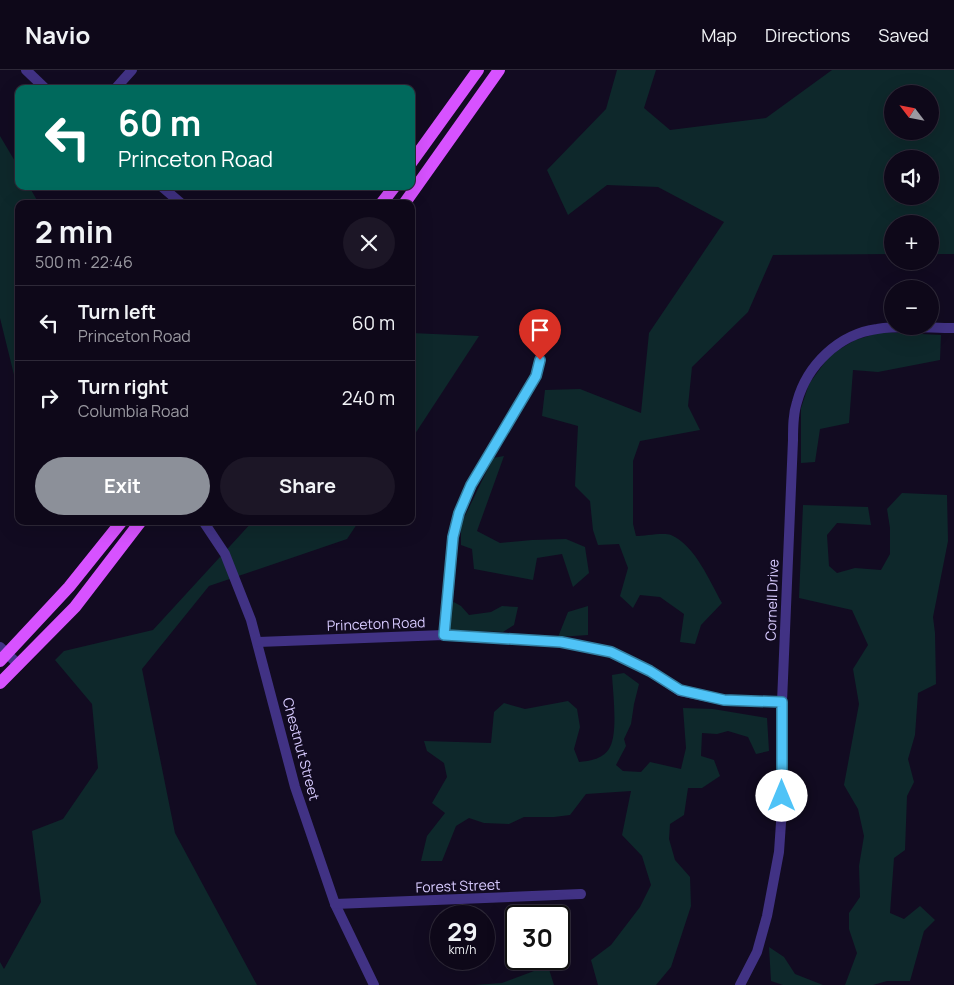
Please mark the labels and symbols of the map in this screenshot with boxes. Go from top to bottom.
north arrow [884,85,939,140]
pin [519,309,561,360]
street label: Cornell Drive [761,559,782,641]
street label: Princeton Road [326,612,426,635]
street label: Chestnut Street [279,695,324,803]
position arrow [755,769,807,821]
street label: Forest Street [415,875,501,896]
speed limit sign: 30 [505,905,570,970]

